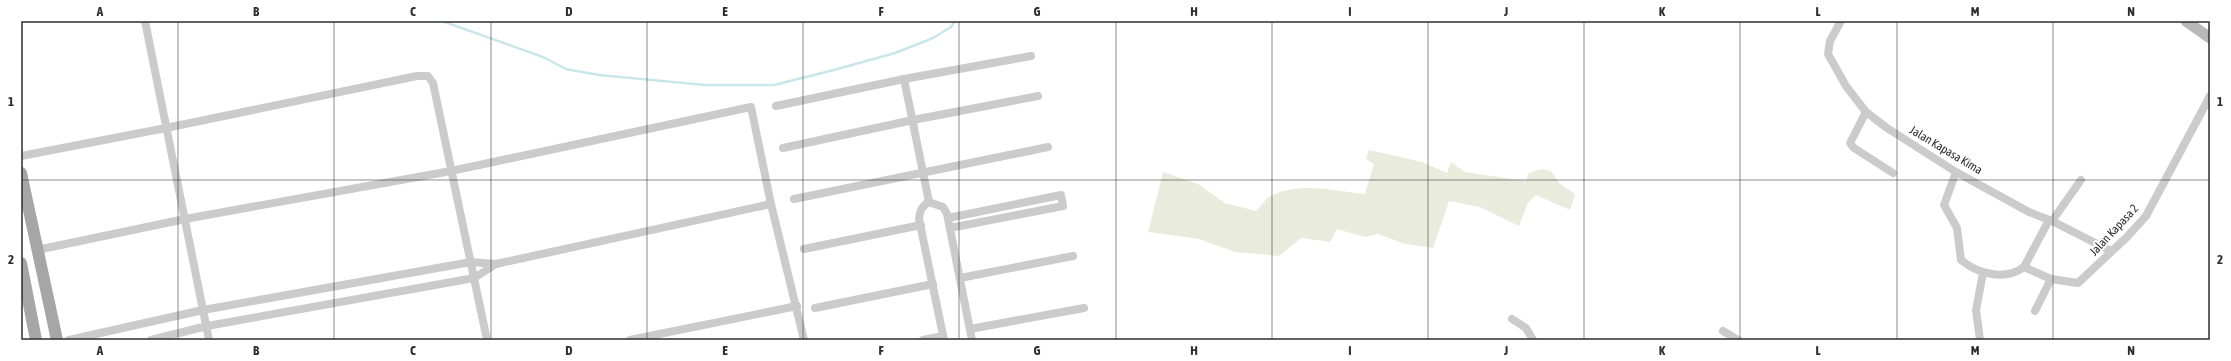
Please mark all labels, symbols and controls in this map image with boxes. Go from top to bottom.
text: A [96,4,104,19]
text: B [253,4,260,19]
text: C [410,4,416,19]
text: D [565,4,573,19]
text: E [722,4,728,19]
text: F [878,4,884,19]
text: G [1034,4,1041,19]
text: H [1190,4,1198,19]
text: I [1348,4,1352,19]
text: J [1503,4,1508,19]
text: K [1659,4,1666,19]
text: L [1815,4,1821,19]
text: M [1971,4,1980,19]
text: N [2127,4,2135,19]
text: 1 [8,94,14,109]
text: 1 [2217,94,2223,109]
street label: Jalan Kapasa Kima [1907,123,1985,177]
street label: Jalan Kapasa 2 [2087,201,2141,259]
text: 2 [8,252,14,267]
text: 2 [2217,252,2223,267]
text: A [96,343,104,358]
text: B [253,343,260,358]
text: C [410,343,416,358]
text: D [565,343,573,358]
text: E [722,343,728,358]
text: F [878,343,884,358]
text: G [1034,343,1041,358]
text: H [1190,343,1198,358]
text: I [1348,343,1352,358]
text: J [1503,343,1508,358]
text: K [1659,343,1666,358]
text: L [1815,343,1821,358]
text: M [1971,343,1980,358]
text: N [2127,343,2135,358]

